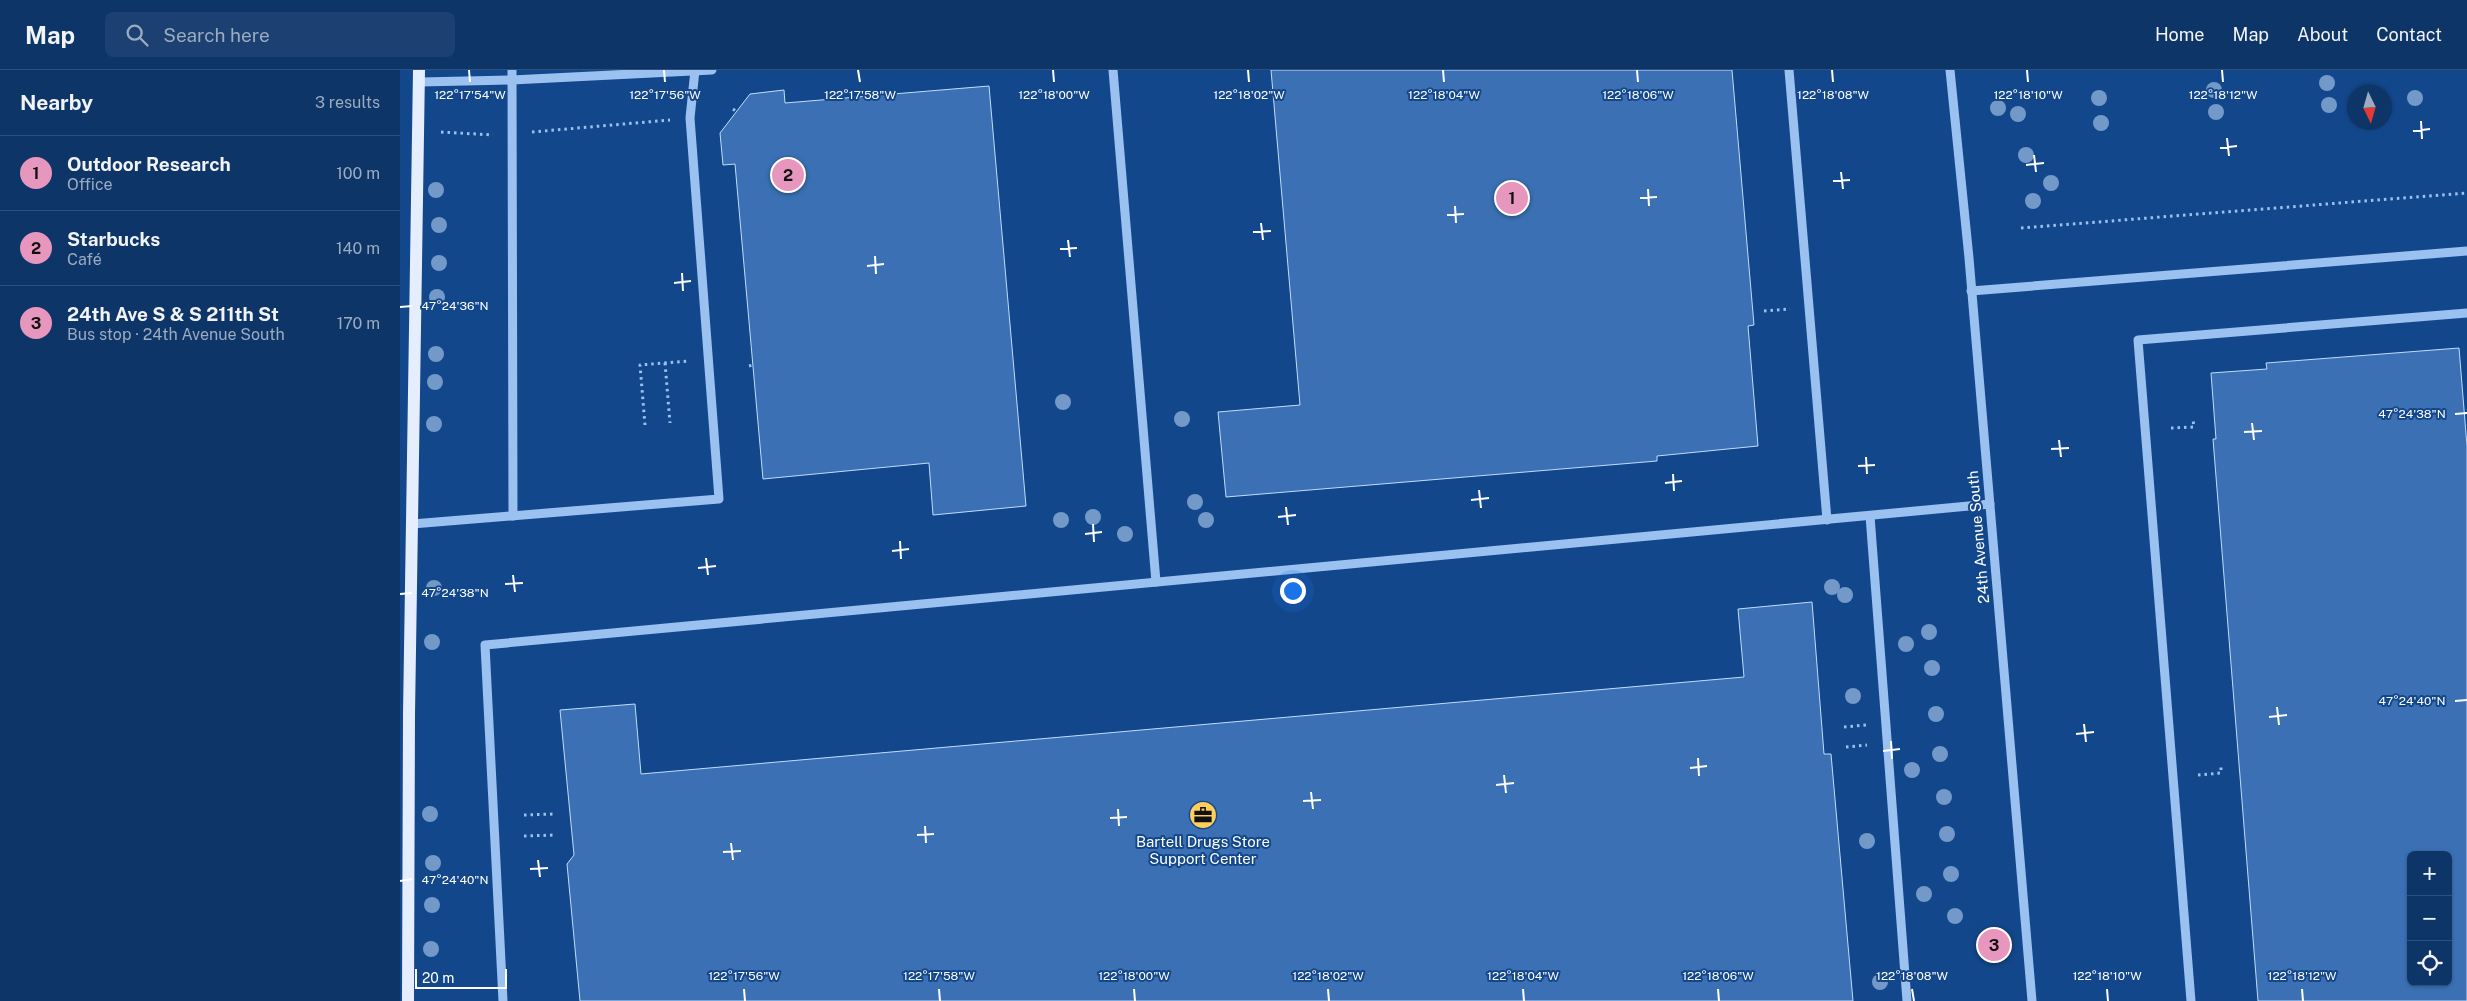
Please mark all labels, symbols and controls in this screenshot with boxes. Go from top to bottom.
search box [105,12,455,57]
text: Map [25,21,75,49]
icon: search [123,21,151,49]
text: Search here [163,24,270,46]
text: Home [2155,24,2205,45]
text: Map [2233,24,2269,45]
text: About [2297,24,2348,45]
text: Contact [2376,24,2442,45]
north arrow [2347,85,2392,130]
text: 122°17'54"W [434,88,506,102]
text: 122°17'56"W [629,88,701,102]
text: 122°17'58"W [824,88,896,102]
text: 122°18'00"W [1018,88,1090,102]
text: 122°18'02"W [1213,88,1285,102]
text: 122°18'04"W [1408,88,1480,102]
text: 122°18'06"W [1602,88,1674,102]
text: 122°18'08"W [1797,88,1870,102]
text: 122°18'10"W [1993,88,2063,102]
text: 122°18'12"W [2189,88,2258,102]
text: Nearby [20,90,93,115]
text: 3 results [315,93,380,112]
text: Outdoor Research [67,153,231,175]
pin: 2 [772,156,804,194]
text: 1 [33,164,39,183]
text: 100 m [336,164,380,183]
text: Office [67,175,113,194]
pin: 1 [1496,179,1528,217]
text: Starbucks [67,228,160,250]
text: 2 [31,239,41,258]
text: 140 m [336,239,380,258]
text: Café [67,250,102,269]
text: 47°24'36"N [421,299,489,313]
text: 24th Ave S & S 211th St [67,303,279,325]
text: 3 [31,314,41,333]
text: 170 m [337,314,380,333]
text: Bus stop · 24th Avenue South [67,325,285,344]
text: 47°24'38"N [2378,407,2446,421]
street label: 24th Avenue South [1964,470,1992,604]
your location [1280,578,1306,604]
text: 47°24'38"N [421,586,489,600]
text: 47°24'40"N [2378,694,2446,708]
office icon: Bartell Drugs Store Support Center [1188,800,1218,830]
place label: Bartell Drugs Store Support Center [1136,833,1270,867]
map controls [2407,851,2452,986]
button: + [2407,851,2452,896]
text: 47°24'40"N [421,873,489,887]
button: − [2407,896,2452,941]
pin: 3 [1978,926,2010,964]
button: locate [2407,941,2452,986]
scale bar [415,966,508,989]
text: 122°17'56"W [708,969,780,983]
text: 122°17'58"W [903,969,975,983]
text: 122°18'00"W [1098,969,1170,983]
text: 122°18'02"W [1292,969,1364,983]
text: 122°18'04"W [1487,969,1559,983]
text: 122°18'06"W [1682,969,1754,983]
text: 122°18'08"W [1876,969,1949,983]
text: 122°18'10"W [2072,969,2142,983]
text: 122°18'12"W [2268,969,2337,983]
text: 20 m [422,970,454,986]

